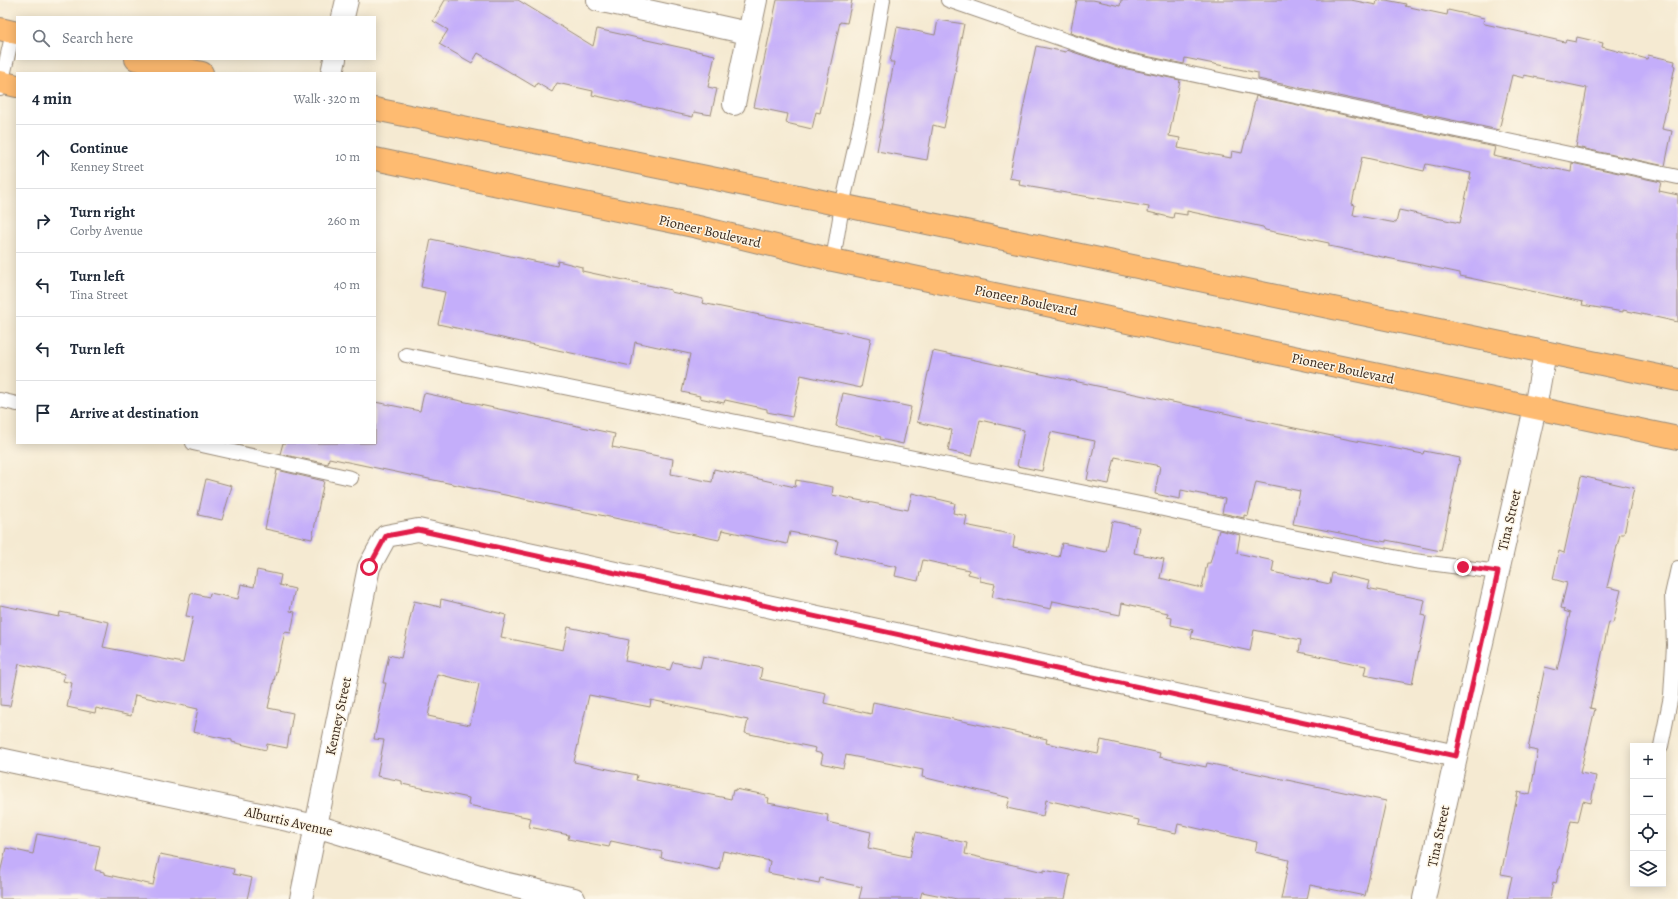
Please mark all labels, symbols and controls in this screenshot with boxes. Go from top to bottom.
search box [16,16,376,60]
icon: search [30,27,52,49]
text: Search here [62,28,133,48]
text: 4 min [32,87,72,110]
text: Walk · 320 m [294,90,360,107]
text: Continue [70,138,128,158]
icon: ahead [32,146,54,168]
text: 10 m [335,148,360,165]
text: Kenney Street [70,158,144,175]
text: Turn right [70,202,135,222]
icon: right [32,210,54,232]
street label: Pioneer Boulevard [657,210,763,253]
text: 260 m [327,212,360,229]
text: Corby Avenue [70,222,143,239]
text: Turn left [70,266,125,286]
icon: left [32,274,54,296]
text: 40 m [334,276,360,293]
street label: Pioneer Boulevard [973,280,1079,321]
text: Tina Street [70,286,128,303]
icon: left [32,338,54,360]
text: Turn left [70,339,125,359]
text: 10 m [335,340,360,357]
street label: Pioneer Boulevard [1290,348,1396,389]
icon: arrive [32,402,54,424]
text: Arrive at destination [70,403,199,423]
street label: Tina Street [1493,487,1526,553]
route start [360,558,378,576]
route end [1454,558,1472,576]
street label: Kenney Street [321,675,356,757]
map controls [1630,743,1666,887]
button: + [1630,743,1666,779]
button: − [1630,779,1666,815]
street label: Alburtis Avenue [242,802,335,841]
street label: Tina Street [1423,803,1454,869]
button: locate [1630,815,1666,851]
button: layers [1630,851,1666,887]

